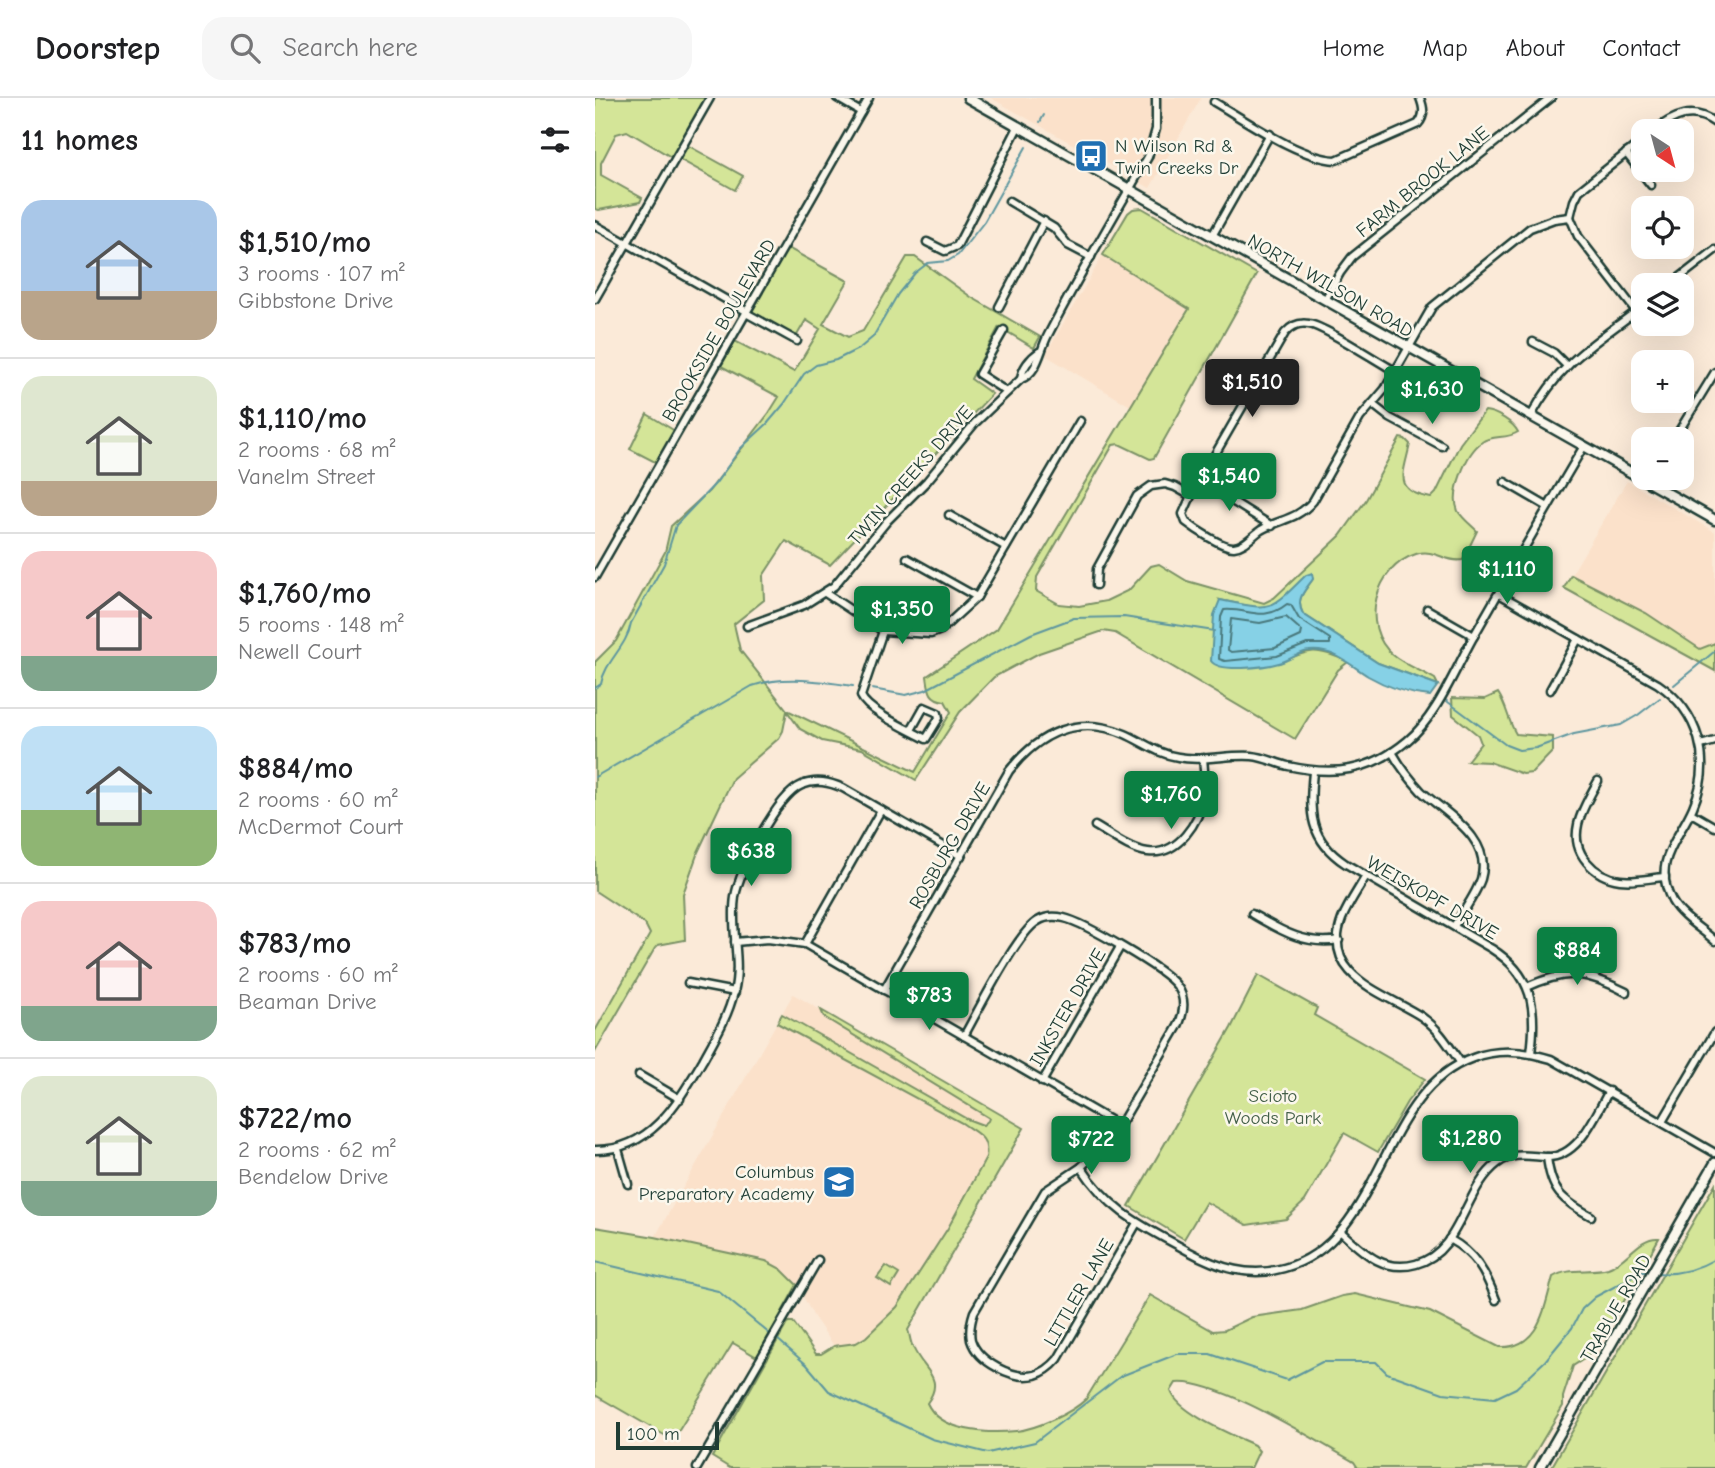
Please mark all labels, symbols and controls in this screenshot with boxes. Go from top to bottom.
search box [202,17,692,80]
text: Doorstep [35,29,160,67]
icon: search [226,29,264,67]
text: Search here [282,33,418,63]
text: Home [1323,34,1384,62]
text: Map [1422,34,1468,62]
text: About [1506,34,1564,62]
text: Contact [1602,34,1680,62]
north arrow [1631,119,1694,182]
map controls [1631,119,1694,490]
icon: filters [536,121,574,159]
street label: FARM BROOK LANE [1352,121,1493,242]
text: 11 homes [21,123,138,158]
place label: N Wilson Rd & Twin Creeks Dr [1115,135,1239,179]
bus stop icon: N Wilson Rd & Twin Creeks Dr [1072,137,1110,175]
button: locate [1631,196,1694,259]
text: $1,510/mo [238,225,371,260]
icon: home [77,228,161,312]
street label: NORTH WILSON ROAD [1244,229,1417,342]
street label: BROOKSIDE BOULEVARD [658,235,780,426]
text: 3 rooms · 107 m² [238,260,405,287]
button: layers [1631,273,1694,336]
text: Gibbstone Drive [238,287,393,314]
button: + [1631,350,1694,413]
pin: $1,510 [1195,360,1309,419]
pin: $1,630 [1375,366,1489,426]
text: $1,510 [1221,368,1283,395]
text: $1,630 [1400,375,1464,402]
text: $1,110/mo [238,401,367,436]
street label: TWIN CREEKS DRIVE [844,401,978,550]
icon: home [77,404,161,488]
button: − [1631,427,1694,490]
text: 2 rooms · 68 m² [238,436,396,463]
pin: $1,540 [1172,454,1286,513]
text: $1,540 [1197,462,1261,489]
text: Vanelm Street [238,463,374,490]
pin: $1,110 [1450,546,1564,606]
text: $1,110 [1478,555,1536,582]
text: $1,760/mo [238,576,371,611]
icon: home [77,579,161,663]
pin: $1,350 [845,587,959,646]
text: $1,350 [870,595,934,622]
text: 5 rooms · 148 m² [238,611,404,638]
text: Newell Court [238,638,361,665]
text: $884/mo [238,751,353,786]
icon: home [77,754,161,838]
pin: $1,760 [1114,772,1228,831]
street label: ROSBURG DRIVE [905,778,995,913]
text: $1,760 [1140,780,1202,807]
text: 2 rooms · 60 m² [238,786,398,813]
text: McDermot Court [238,813,402,840]
pin: $638 [710,828,792,888]
text: $638 [727,837,776,864]
street label: WEISKOPF DRIVE [1363,851,1502,944]
text: $783/mo [238,926,351,961]
pin: $884 [1536,928,1618,987]
icon: home [77,929,161,1013]
text: $884 [1553,936,1601,963]
street label: INKSTER DRIVE [1025,945,1111,1070]
text: 2 rooms · 60 m² [238,961,398,988]
pin: $783 [888,972,970,1032]
text: $783 [906,981,952,1008]
text: Beaman Drive [238,988,376,1015]
park label: Scioto Woods Park [1225,1085,1322,1129]
text: $722/mo [238,1101,352,1136]
icon: home [77,1104,161,1188]
pin: $722 [1050,1116,1132,1176]
pin: $1,280 [1413,1116,1527,1175]
text: $1,280 [1438,1124,1502,1151]
text: $722 [1067,1125,1115,1152]
text: 2 rooms · 62 m² [238,1136,396,1163]
place label: Columbus Preparatory Academy [639,1161,814,1205]
text: Bendelow Drive [238,1163,388,1190]
school or university icon: Columbus Preparatory Academy [820,1163,858,1201]
street label: LITTLER LANE [1039,1235,1118,1350]
street label: TRABUE ROAD [1576,1250,1656,1367]
scale bar [616,1419,719,1451]
text: 100 m [627,1423,680,1445]

